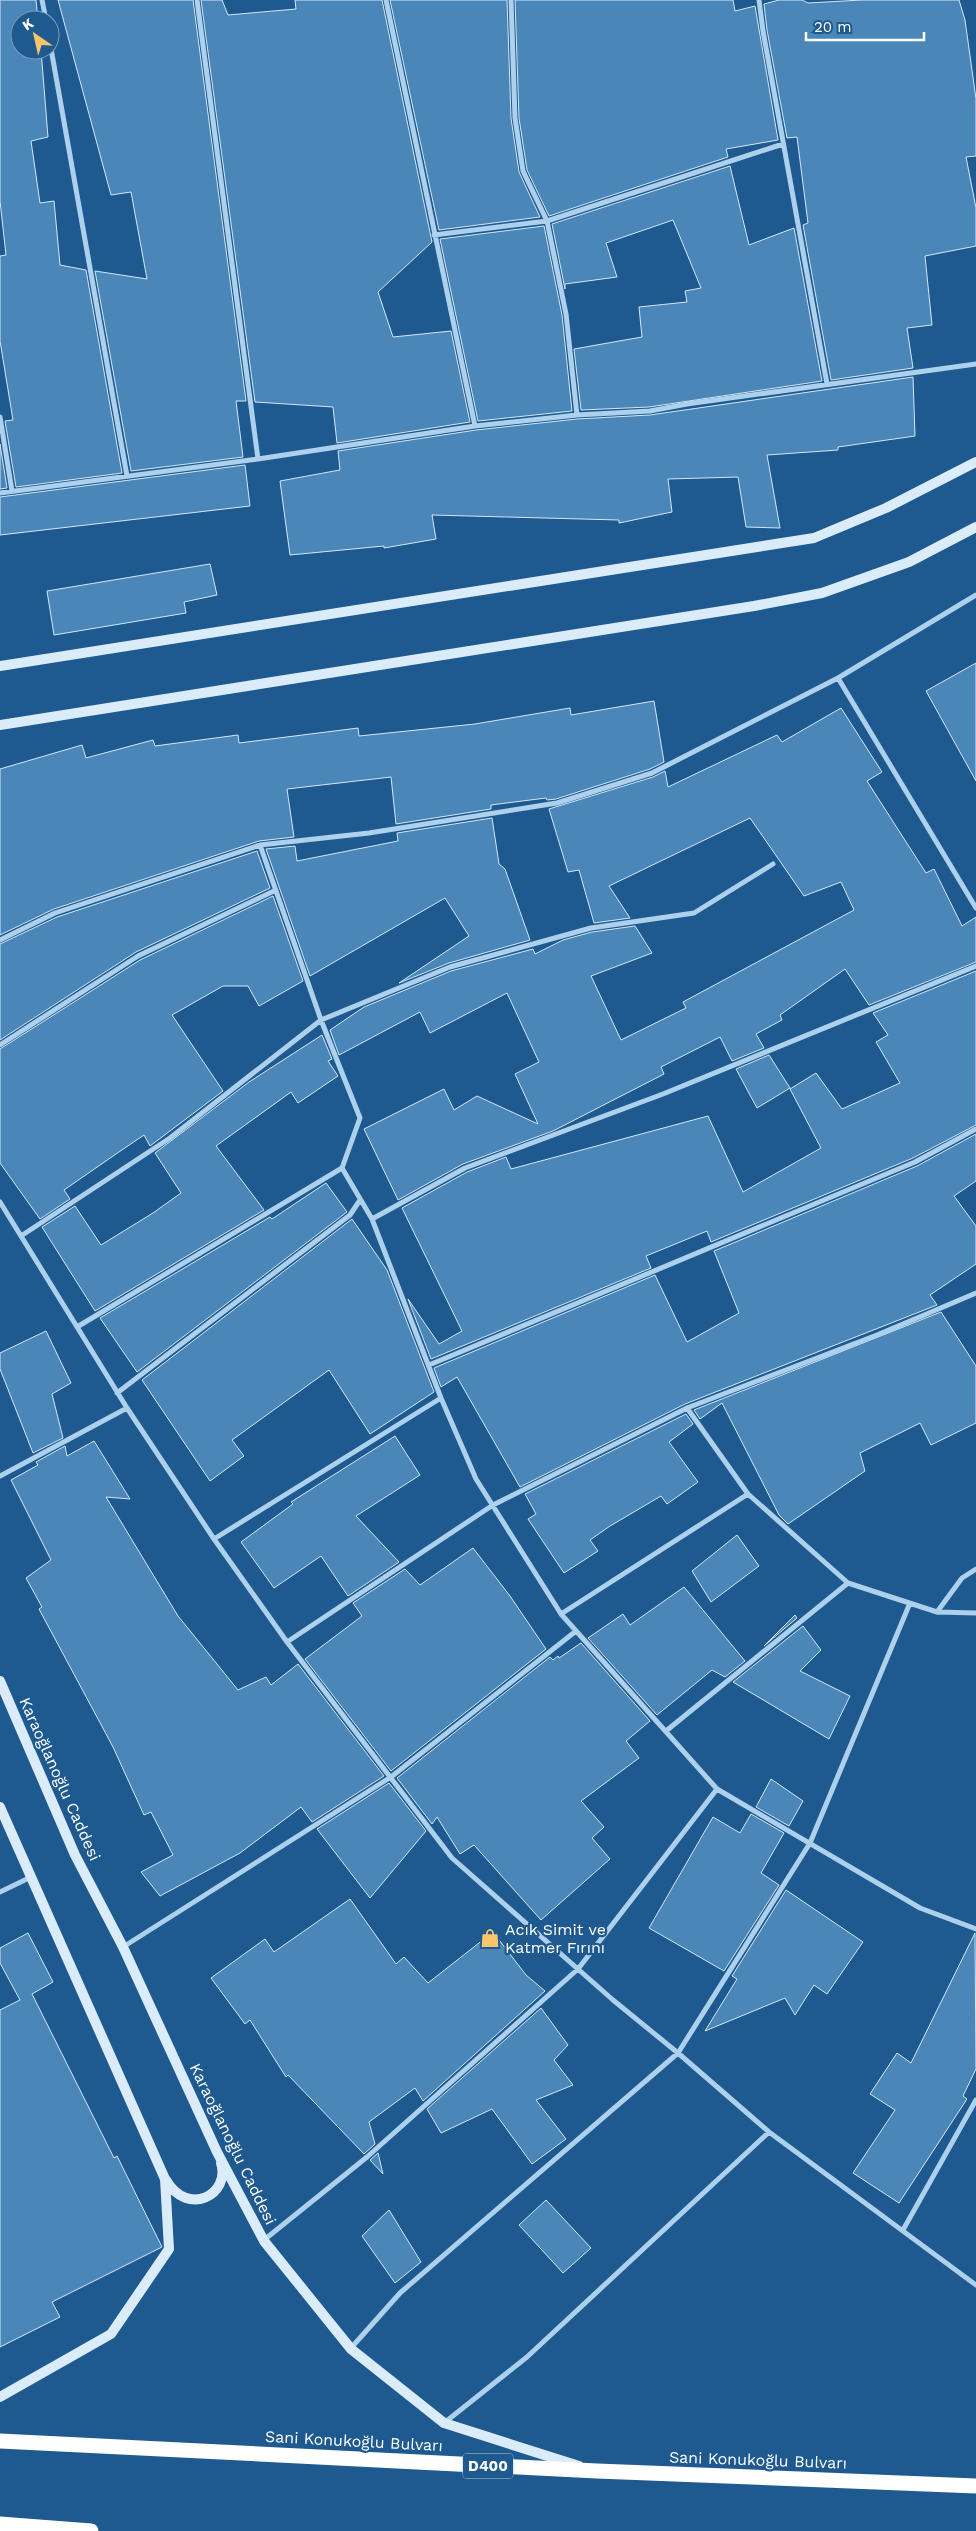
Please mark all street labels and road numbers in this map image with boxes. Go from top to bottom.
street label: Karaoğlanoğlu Caddesi [15,1694,105,1864]
street label: Karaoğlanoğlu Caddesi [186,2060,280,2228]
street label: Sani Konukoğlu Bulvarı [265,2427,443,2455]
street label: Sani Konukoğlu Bulvarı [669,2447,847,2473]
road number: D400 [463,2454,513,2478]

